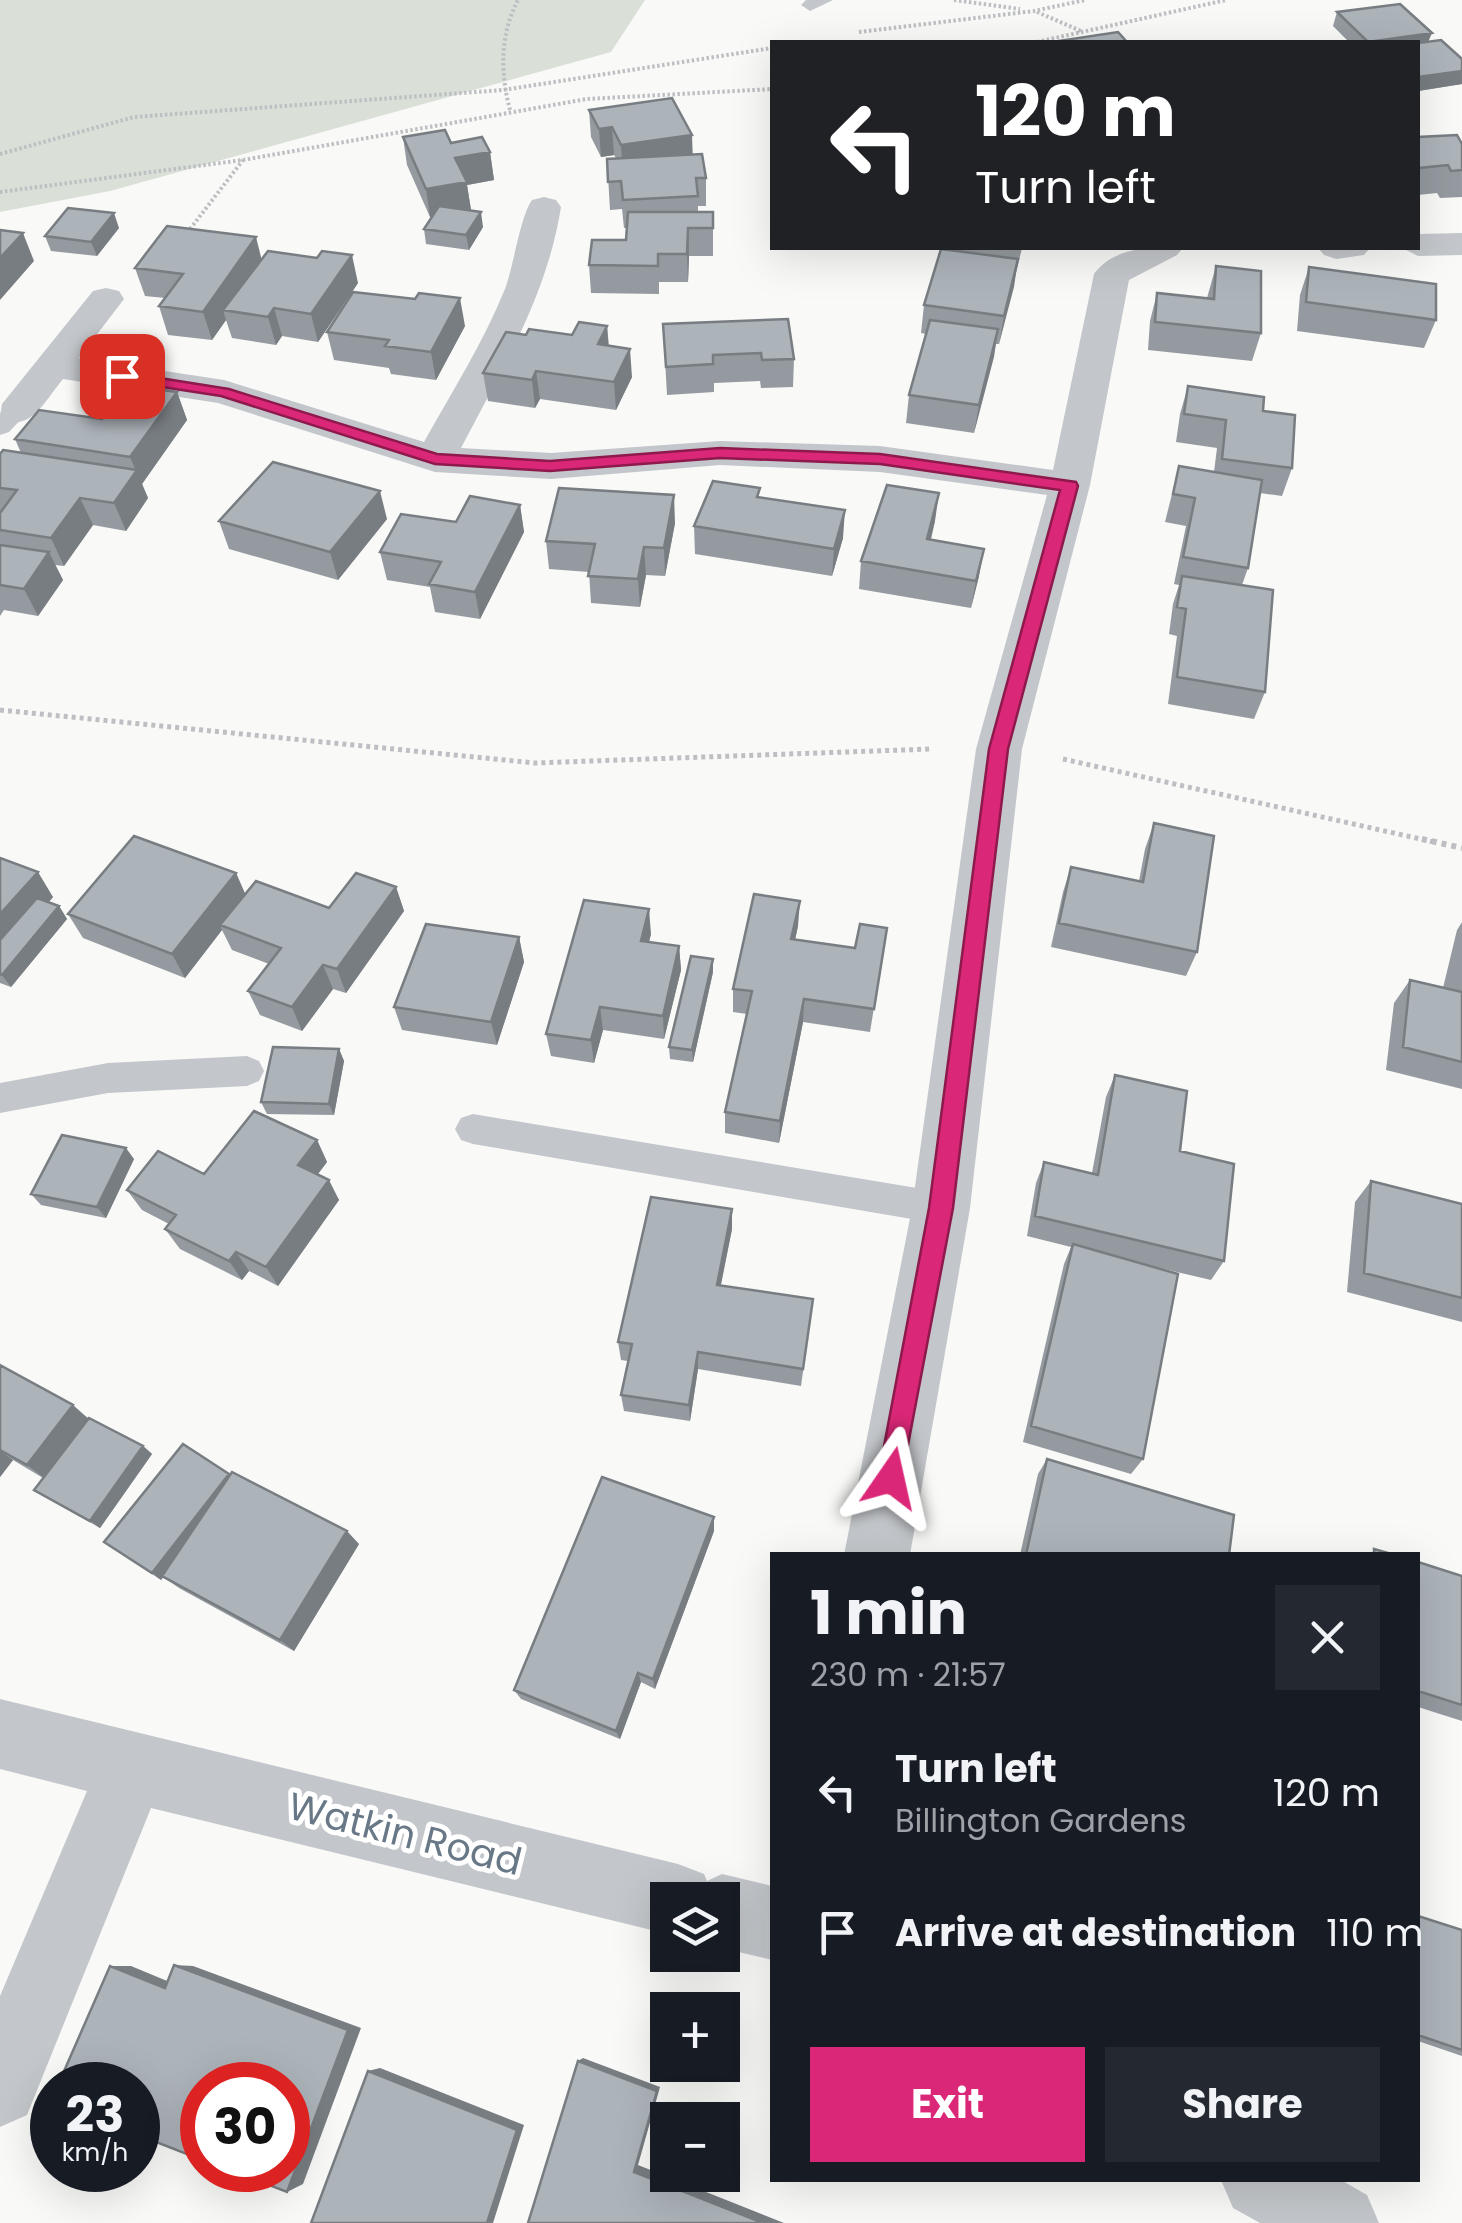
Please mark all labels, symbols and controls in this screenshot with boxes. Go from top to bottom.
text: 120 m [975,62,1176,161]
icon: left [810,80,940,210]
text: Turn left [975,156,1156,219]
pin [80,334,165,419]
icon: arrive [95,349,150,404]
position arrow [839,1426,943,1530]
text: 1 min [810,1571,967,1655]
button: close [1275,1585,1380,1690]
text: 230 m · 21:57 [810,1652,1006,1697]
text: Turn left [895,1742,1057,1795]
icon: left [810,1765,865,1820]
text: 120 m [1273,1766,1380,1819]
street label: Watkin Road [283,1779,527,1888]
text: Billington Gardens [895,1798,1187,1843]
map controls [650,1882,740,2192]
button: layers [650,1882,740,1972]
icon: arrive [810,1905,865,1960]
text: Arrive at destination [895,1906,1296,1959]
text: 110 m [1326,1906,1424,1959]
button: + [650,1992,740,2082]
button: Exit [810,2047,1085,2162]
button: Share [1105,2047,1380,2162]
speed limit sign: 30 [180,2062,310,2192]
text: 23 [66,2079,124,2150]
button: − [650,2102,740,2192]
text: km/h [62,2135,128,2170]

